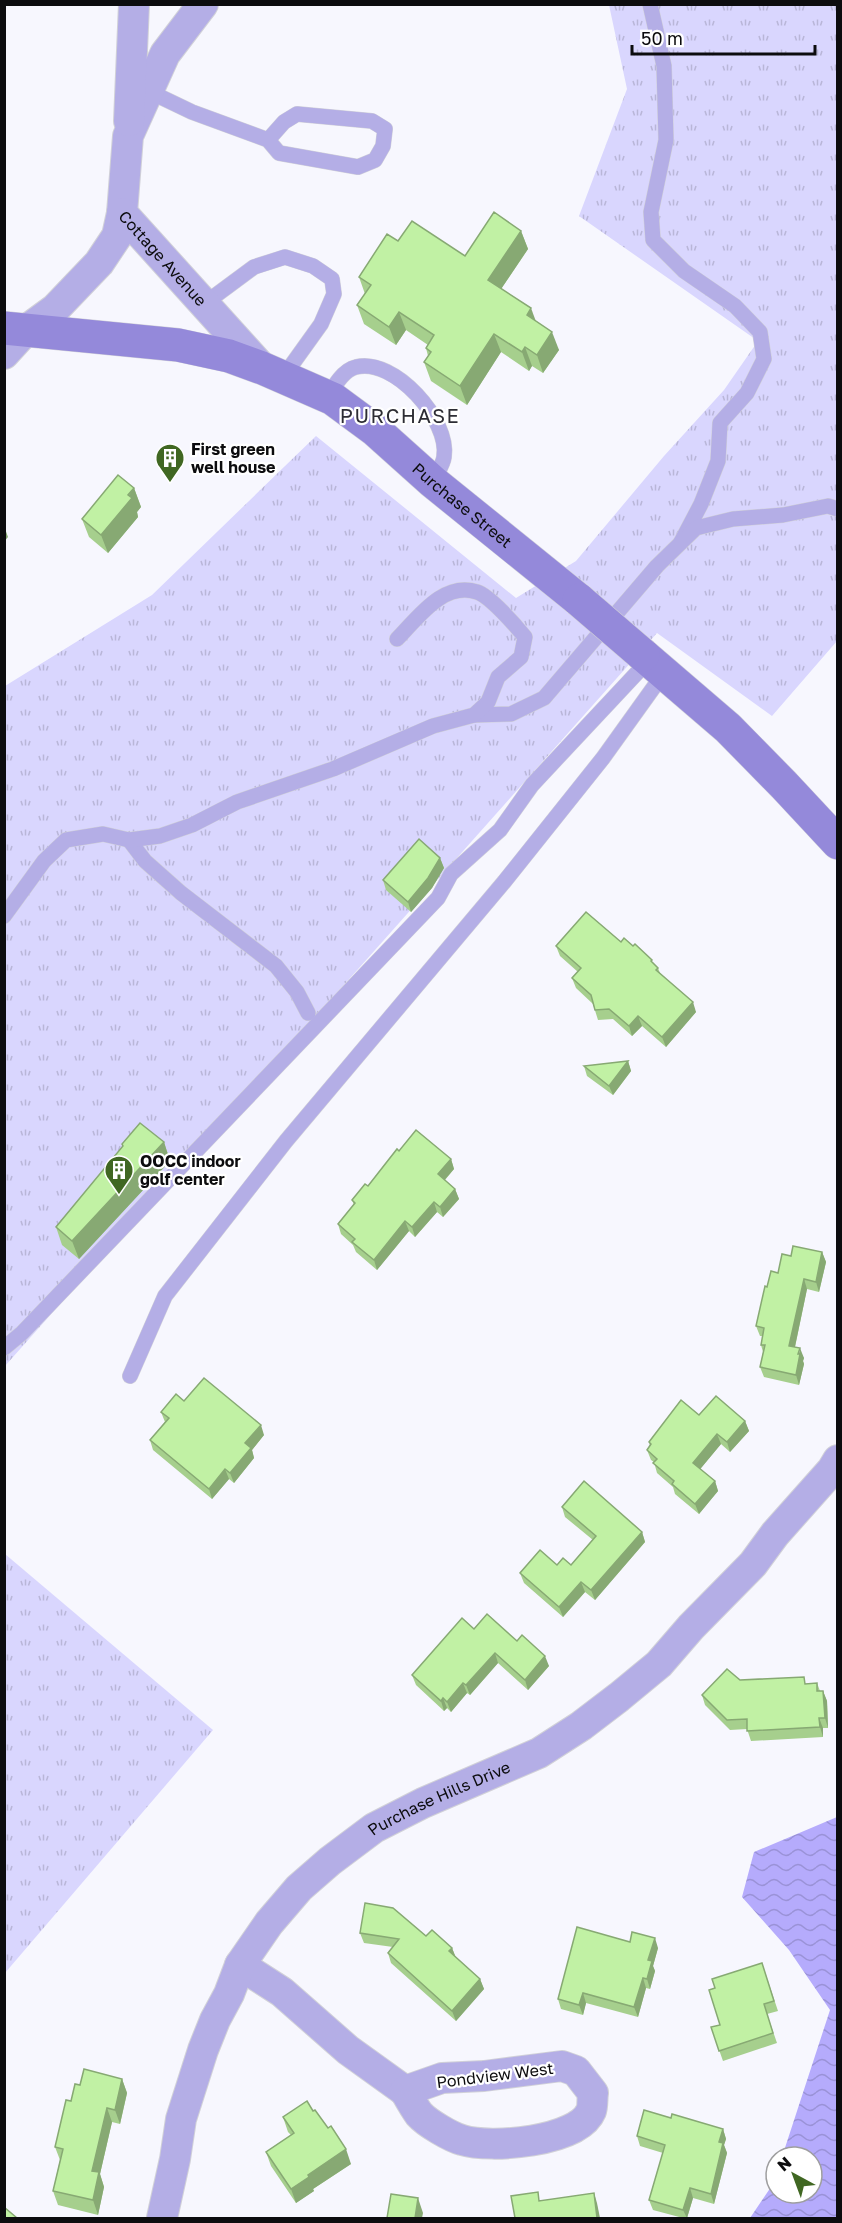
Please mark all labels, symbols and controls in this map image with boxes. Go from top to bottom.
scale bar [632,18,815,56]
text: 50 m [641,27,683,49]
street label: Cottage Avenue [115,206,211,310]
district label: PURCHASE [340,403,460,427]
place label: First green well house [191,439,276,477]
building icon: First green well house [154,442,186,484]
street label: Purchase Street [408,458,516,552]
place label: OOCC indoor golf center [140,1151,241,1189]
building icon: OOCC indoor golf center [103,1154,135,1196]
street label: Purchase Hills Drive [363,1757,513,1839]
street label: Pondview West [435,2058,555,2092]
north arrow [764,2145,824,2205]
text: N [773,2152,795,2175]

